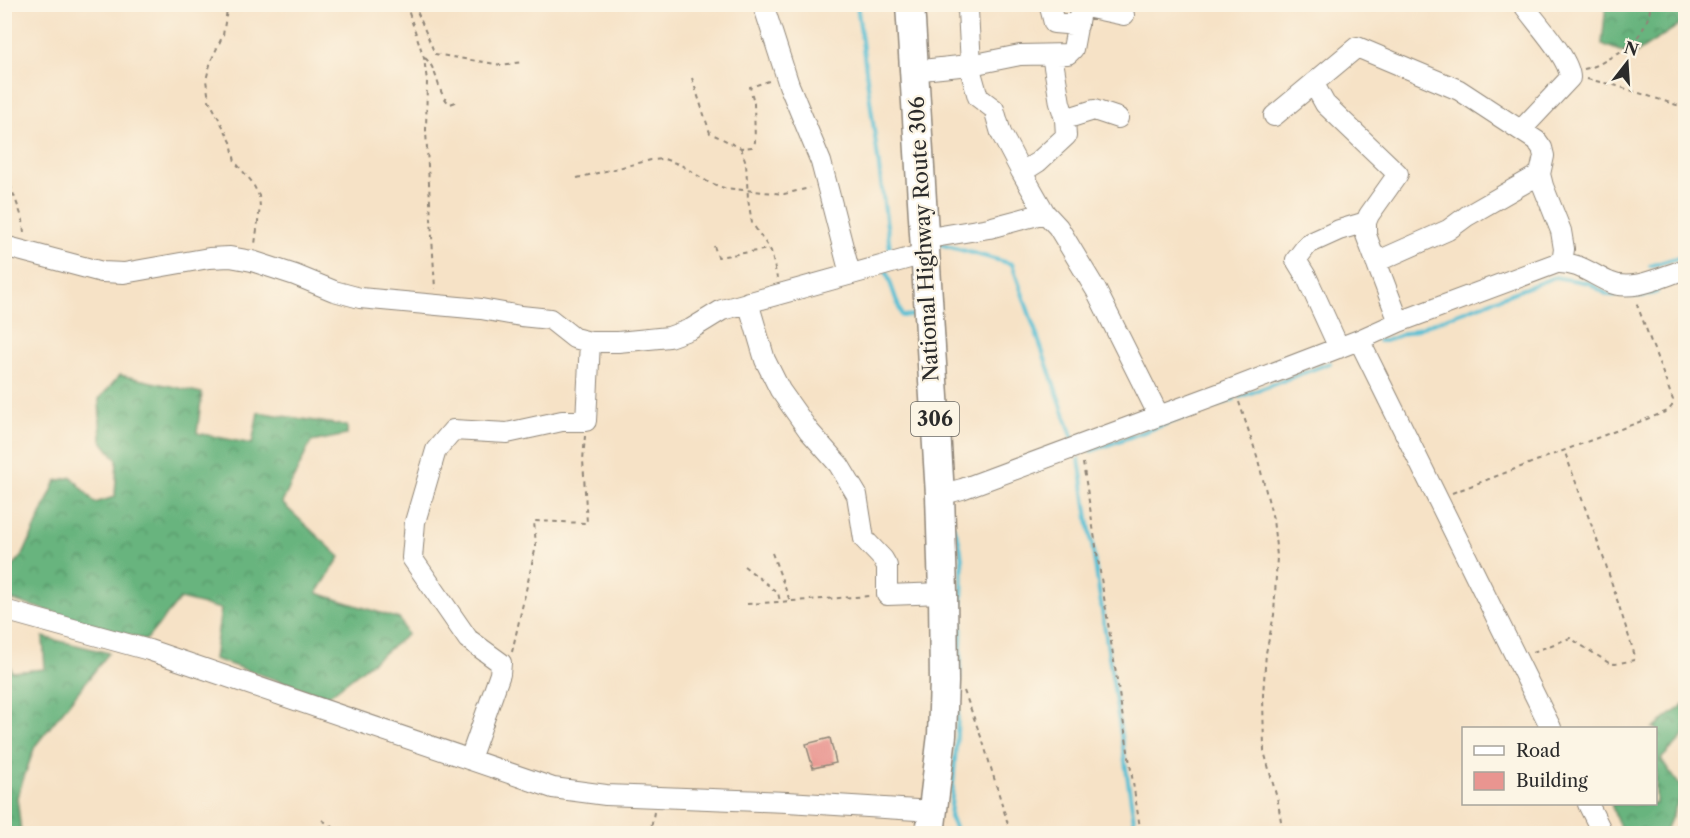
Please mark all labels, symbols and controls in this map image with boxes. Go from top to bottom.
north arrow [1597,33,1657,93]
text: N [1622,37,1641,60]
street label: National Highway Route 306 [904,96,943,382]
road number: 306 [911,402,959,436]
legend [1462,727,1657,805]
text: Road [1516,740,1561,762]
text: Building [1516,770,1588,792]

